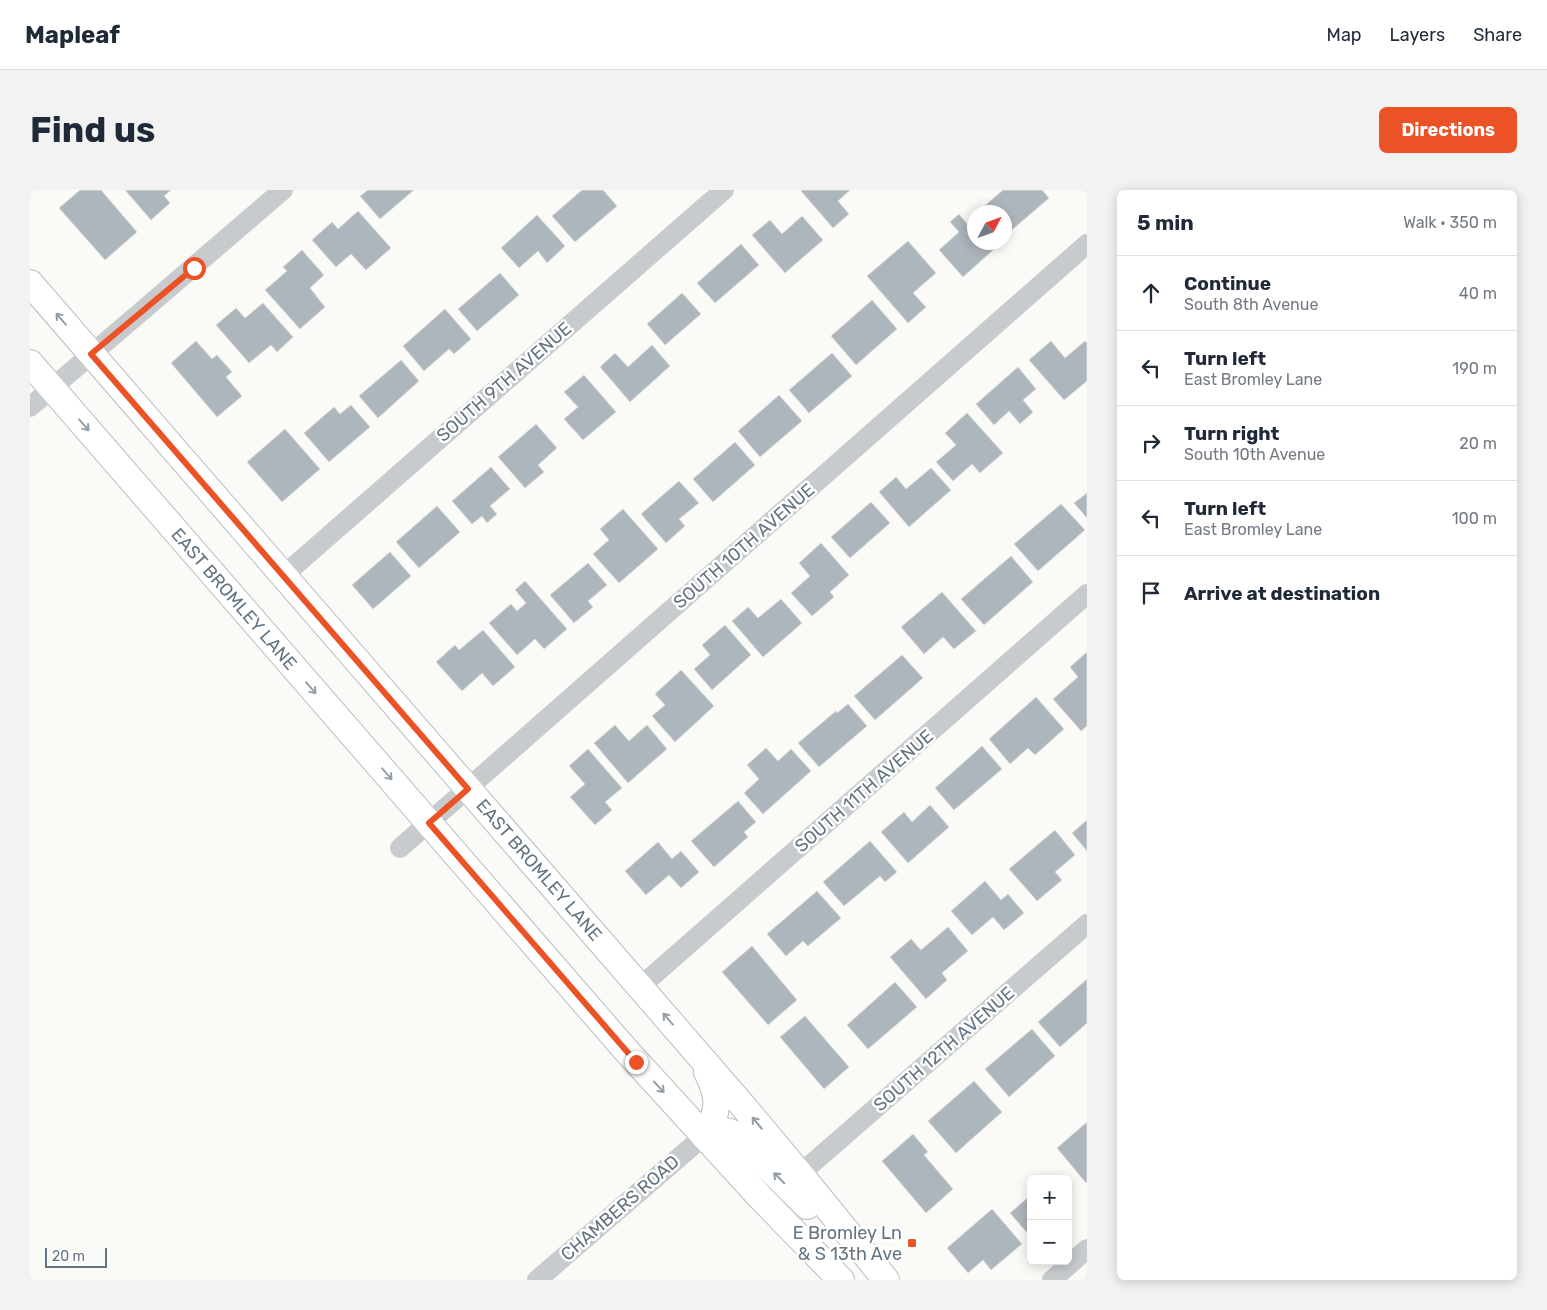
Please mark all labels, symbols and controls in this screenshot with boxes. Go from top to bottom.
text: Mapleaf [25,21,120,49]
text: Map [1327,24,1362,46]
text: Layers [1390,24,1445,46]
text: Share [1473,24,1522,46]
button: Directions [1379,107,1517,153]
text: Find us [30,109,155,151]
north arrow [967,205,1012,250]
text: 5 min [1137,210,1194,235]
text: Walk · 350 m [1403,213,1497,232]
route start [183,257,206,280]
text: Continue [1184,272,1271,295]
icon: ahead [1137,279,1165,307]
text: 40 m [1459,284,1497,303]
text: South 8th Avenue [1184,295,1318,314]
one-way arrow [55,312,66,325]
street label: SOUTH 9TH AVENUE [432,317,576,447]
text: Turn left [1184,347,1266,370]
icon: left [1137,354,1165,382]
text: 190 m [1452,359,1497,378]
text: East Bromley Lane [1184,370,1322,389]
one-way arrow [78,418,90,431]
text: Turn right [1184,422,1279,445]
icon: right [1137,429,1165,457]
text: 20 m [1459,434,1497,453]
text: South 10th Avenue [1184,445,1325,464]
street label: SOUTH 10TH AVENUE [669,479,819,613]
text: Turn left [1184,497,1266,520]
icon: left [1137,504,1165,532]
text: 100 m [1452,509,1497,528]
text: East Bromley Lane [1184,520,1322,539]
street label: EAST BROMLEY LANE [166,524,302,674]
icon: arrive [1137,579,1165,607]
text: Arrive at destination [1184,582,1380,605]
one-way arrow [305,681,317,694]
street label: SOUTH 11TH AVENUE [790,725,938,857]
one-way arrow [381,768,392,781]
street label: EAST BROMLEY LANE [471,795,607,945]
street label: SOUTH 12TH AVENUE [869,982,1019,1116]
one-way arrow [662,1012,673,1025]
route end [625,1051,648,1074]
one-way arrow [654,1081,665,1094]
one-way arrow [752,1117,763,1130]
street label: CHAMBERS ROAD [556,1151,684,1265]
one-way arrow [773,1172,785,1184]
map controls [1027,1175,1072,1265]
button: + [1027,1175,1072,1220]
button: − [1027,1220,1072,1265]
place label: E Bromley Ln & S 13th Ave [793,1222,902,1265]
marker: E Bromley Ln & S 13th Ave [906,1237,918,1249]
scale bar [45,1245,108,1268]
text: 20 m [52,1248,85,1265]

